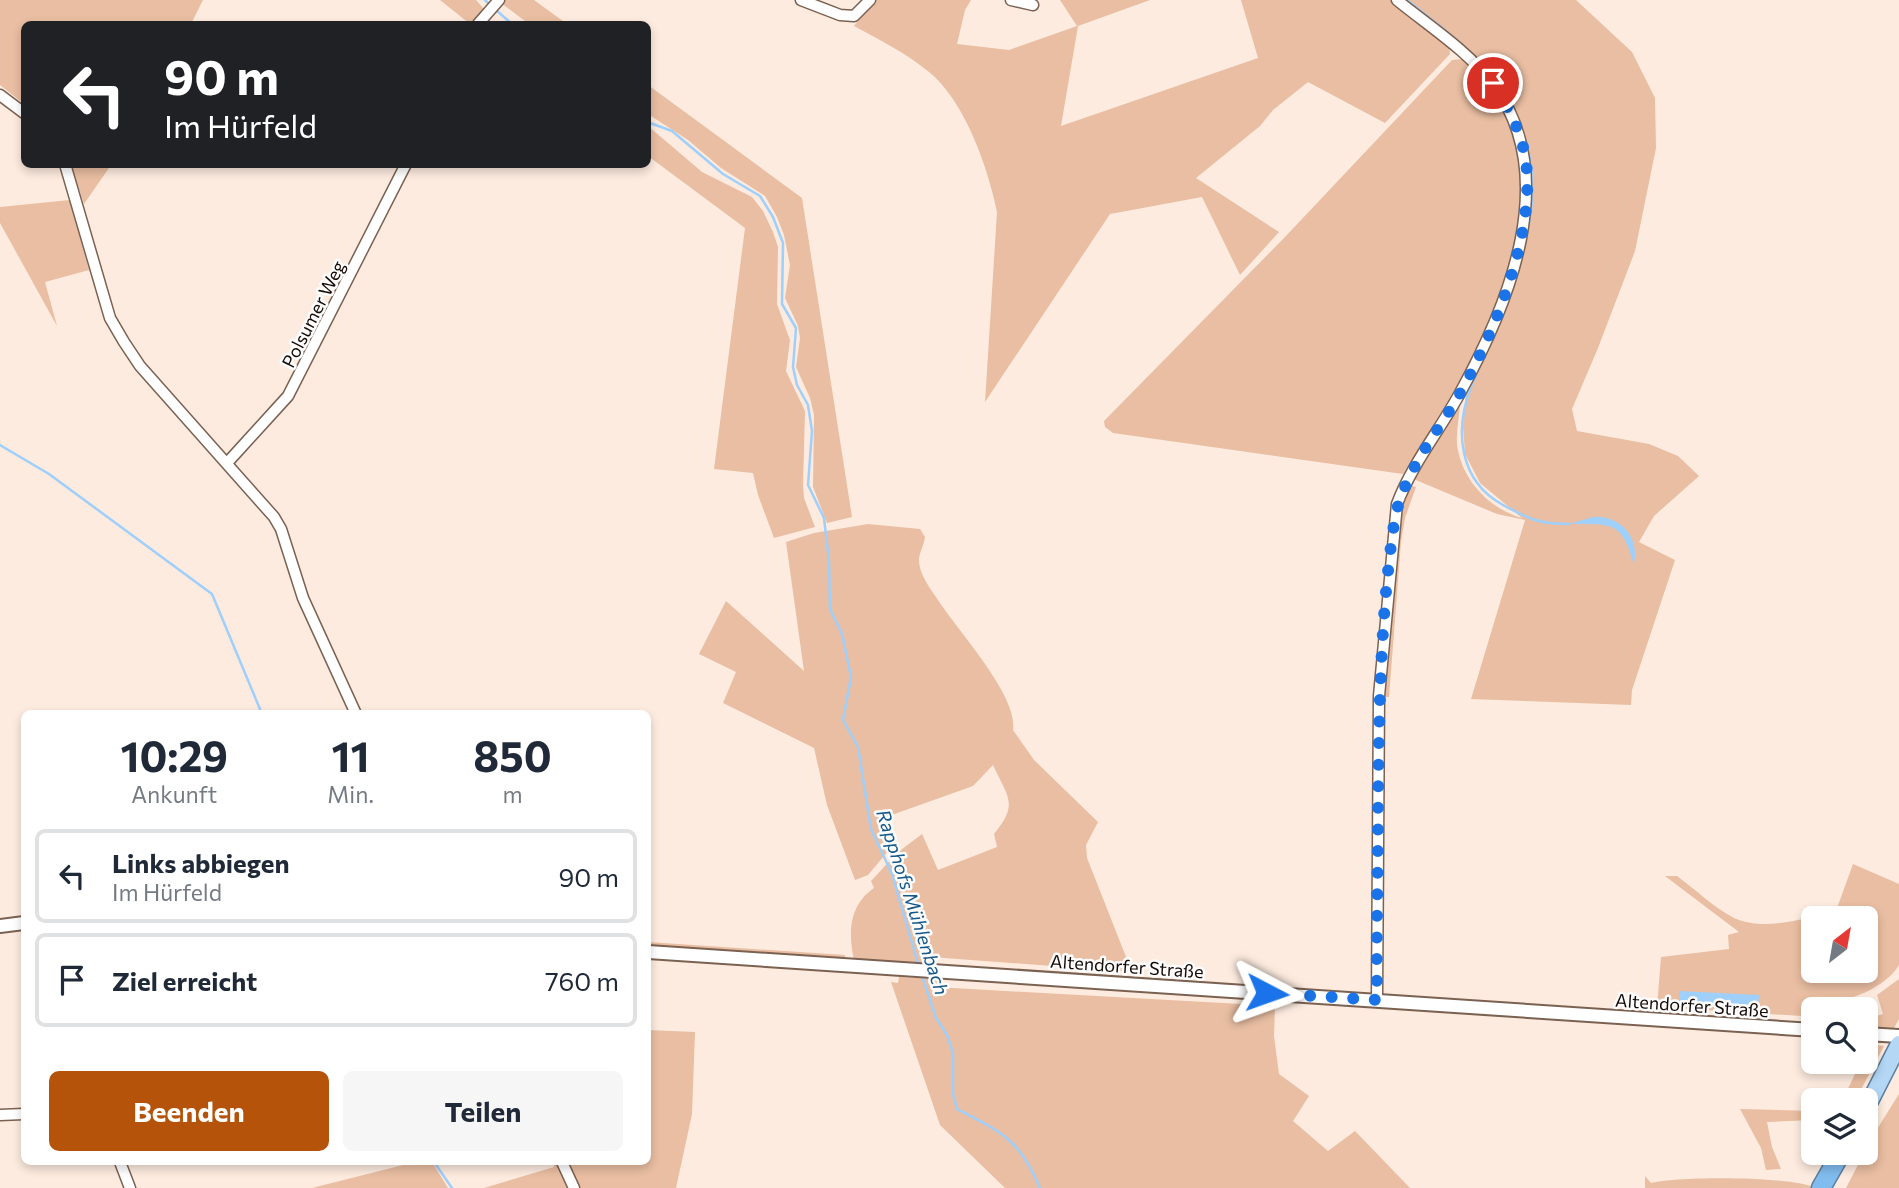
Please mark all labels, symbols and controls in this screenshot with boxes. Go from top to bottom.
text: 90 m [164,45,279,105]
icon: left [49,49,140,140]
pin [1463,53,1523,113]
icon: arrive [1474,64,1512,102]
text: Im Hürfeld [164,105,317,145]
street label: Polsumer Weg [277,257,349,371]
text: 10:29 [120,729,228,781]
text: 11 [332,729,370,781]
text: 850 [473,729,552,781]
text: Ankunft [131,780,217,808]
text: Min. [327,780,374,808]
text: m [502,780,522,808]
water label: Rapphofs Mühlenbach [872,806,954,998]
text: Links abbiegen [112,847,290,878]
icon: left [53,857,91,895]
text: 90 m [559,861,619,892]
text: Im Hürfeld [112,878,222,906]
north arrow [1801,906,1878,984]
map controls [1801,906,1878,1165]
street label: Altendorfer Straße [1050,950,1204,982]
position arrow [1230,956,1304,1030]
icon: arrive [53,961,91,999]
text: Ziel erreicht [112,965,257,996]
text: 760 m [545,965,619,996]
street label: Altendorfer Straße [1615,989,1769,1021]
button: search [1801,997,1878,1074]
button: Beenden [49,1071,329,1151]
button: Teilen [343,1071,623,1151]
button: layers [1801,1088,1878,1165]

